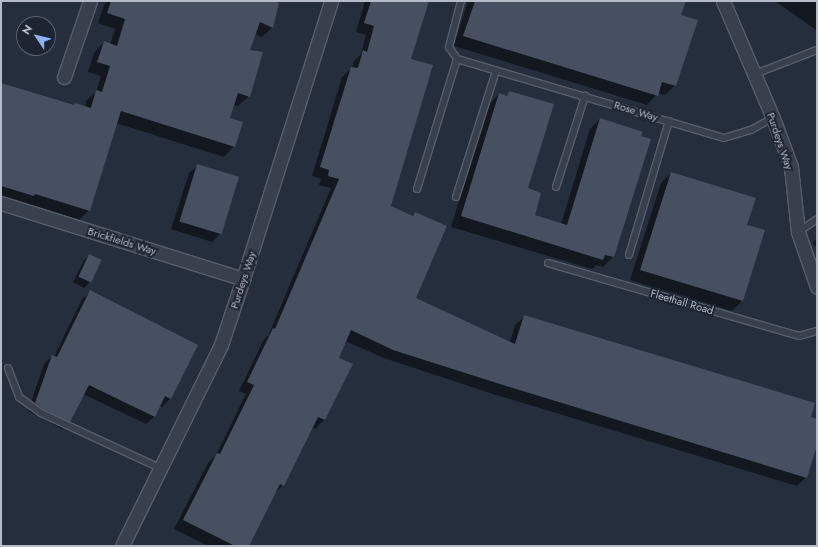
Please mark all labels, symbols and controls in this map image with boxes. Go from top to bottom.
north arrow [16,16,56,56]
text: N [18,22,36,38]
street label: Rose Way [612,98,660,124]
street label: Purdeys Way [764,111,796,171]
street label: Brickfields Way [86,224,158,258]
street label: Purdeys Way [228,250,258,310]
street label: Fleethall Road [649,287,715,317]

